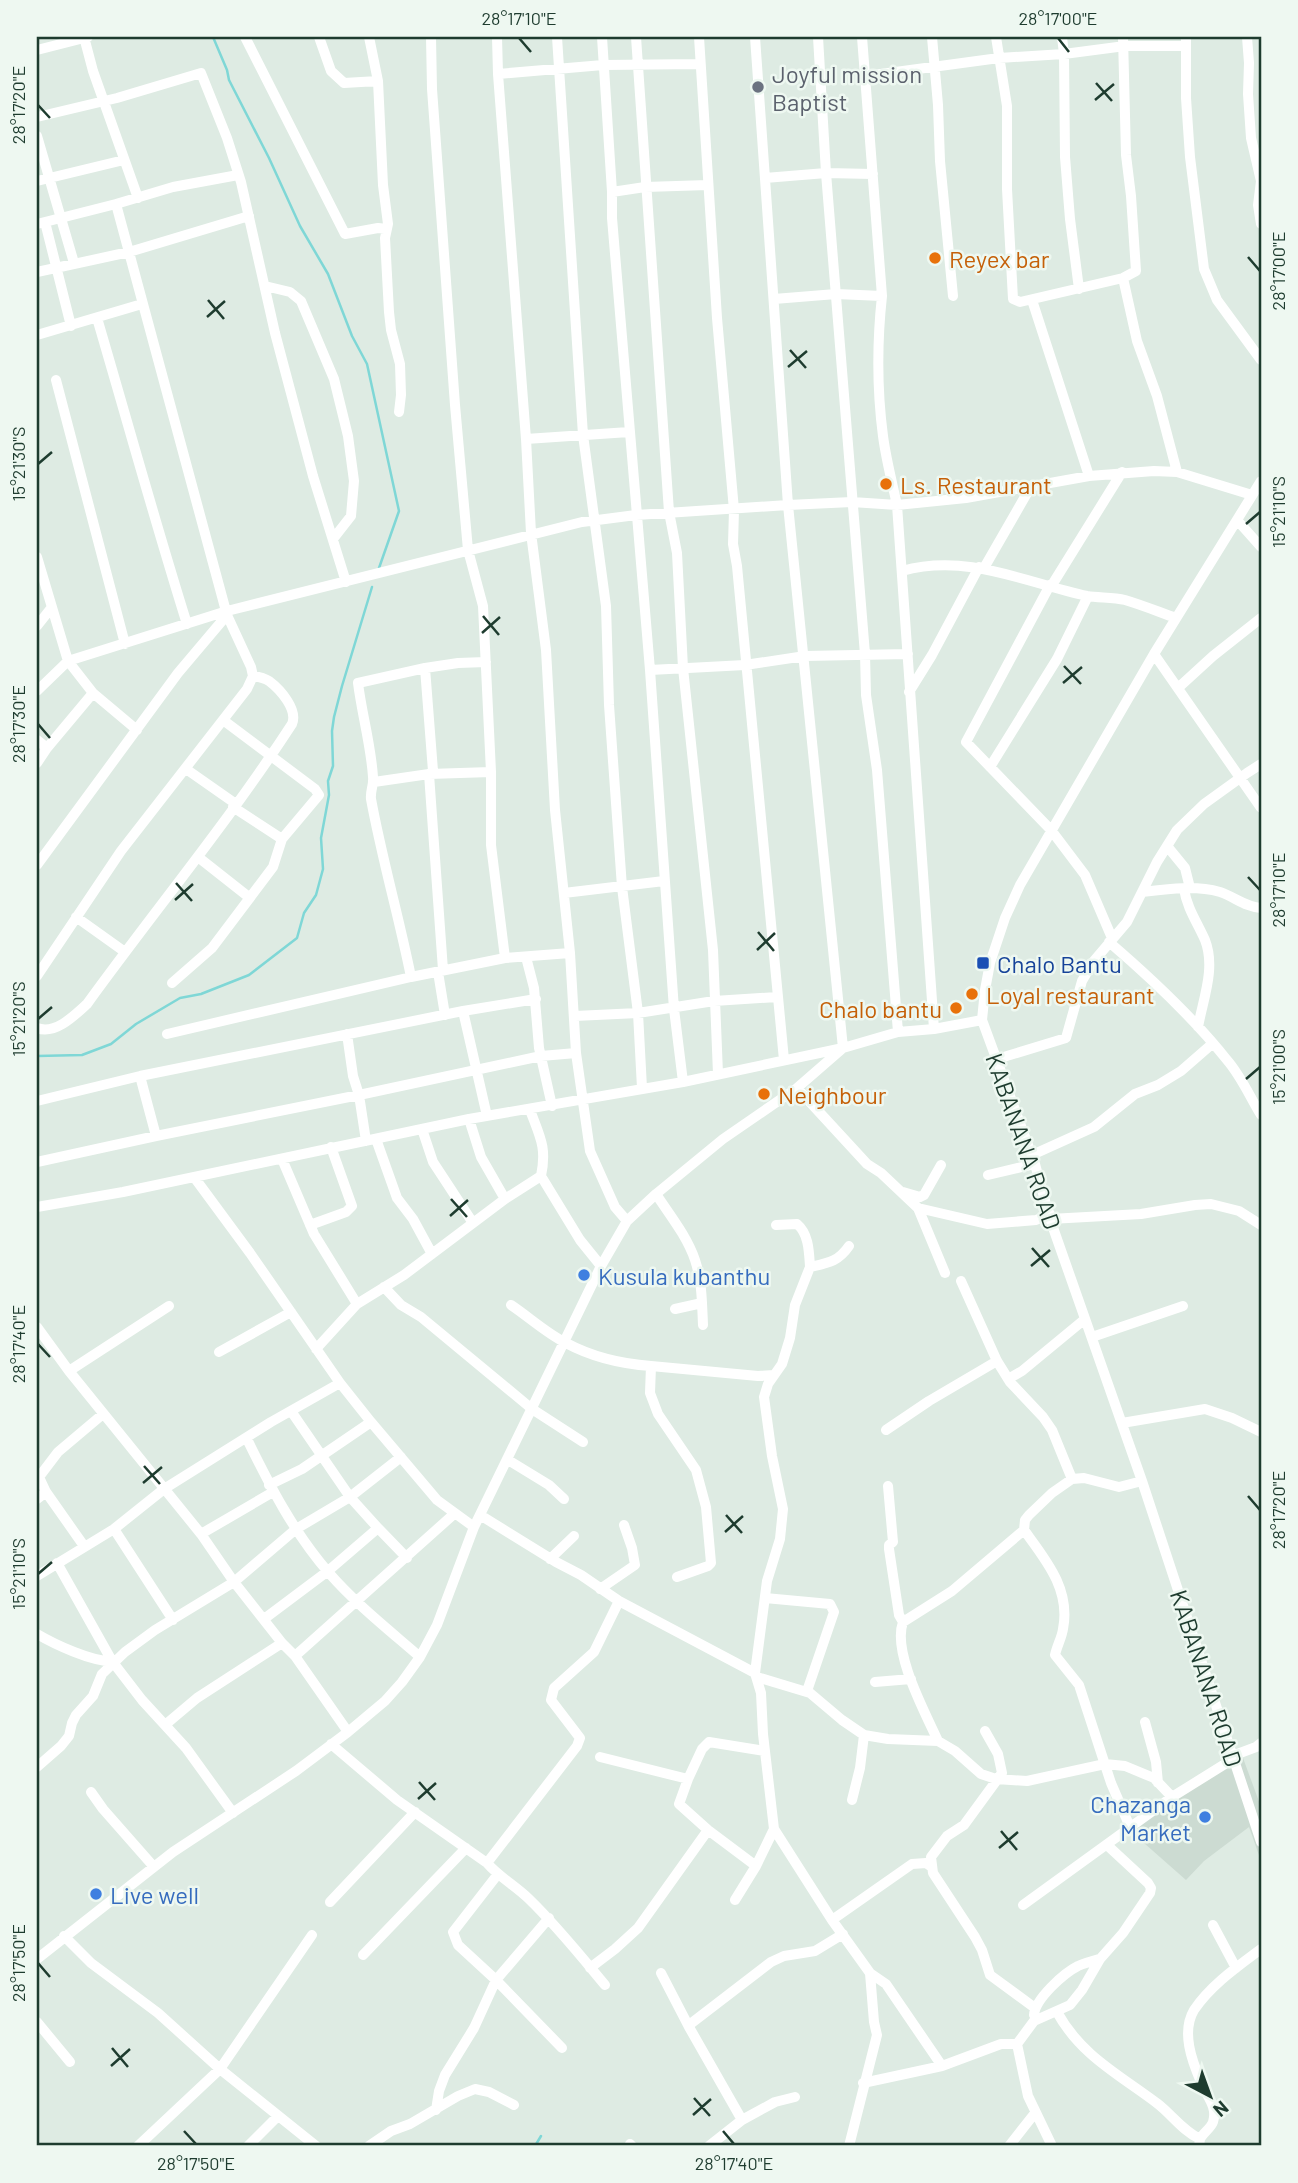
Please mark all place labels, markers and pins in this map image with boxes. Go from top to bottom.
place label: Joyful mission Baptist [772,59,922,116]
marker: Joyful mission Baptist [750,79,766,95]
place label: Reyex bar [949,244,1050,273]
marker: Reyex bar [927,250,943,266]
place label: Ls. Restaurant [900,470,1052,499]
marker: Ls. Restaurant [878,476,894,492]
place label: Chalo Bantu [997,949,1122,978]
marker: Chalo Bantu [975,955,991,971]
place label: Loyal restaurant [986,980,1155,1009]
marker: Loyal restaurant [964,986,980,1002]
place label: Chalo bantu [819,994,942,1023]
marker: Chalo bantu [948,1000,964,1016]
place label: Neighbour [778,1080,887,1109]
marker: Neighbour [756,1086,772,1102]
place label: Kusula kubanthu [598,1261,770,1290]
marker: Kusula kubanthu [576,1267,592,1283]
place label: Chazanga Market [1090,1789,1191,1846]
marker: Chazanga Market [1197,1809,1213,1825]
place label: Live well [110,1880,199,1909]
marker: Live well [88,1886,104,1902]

